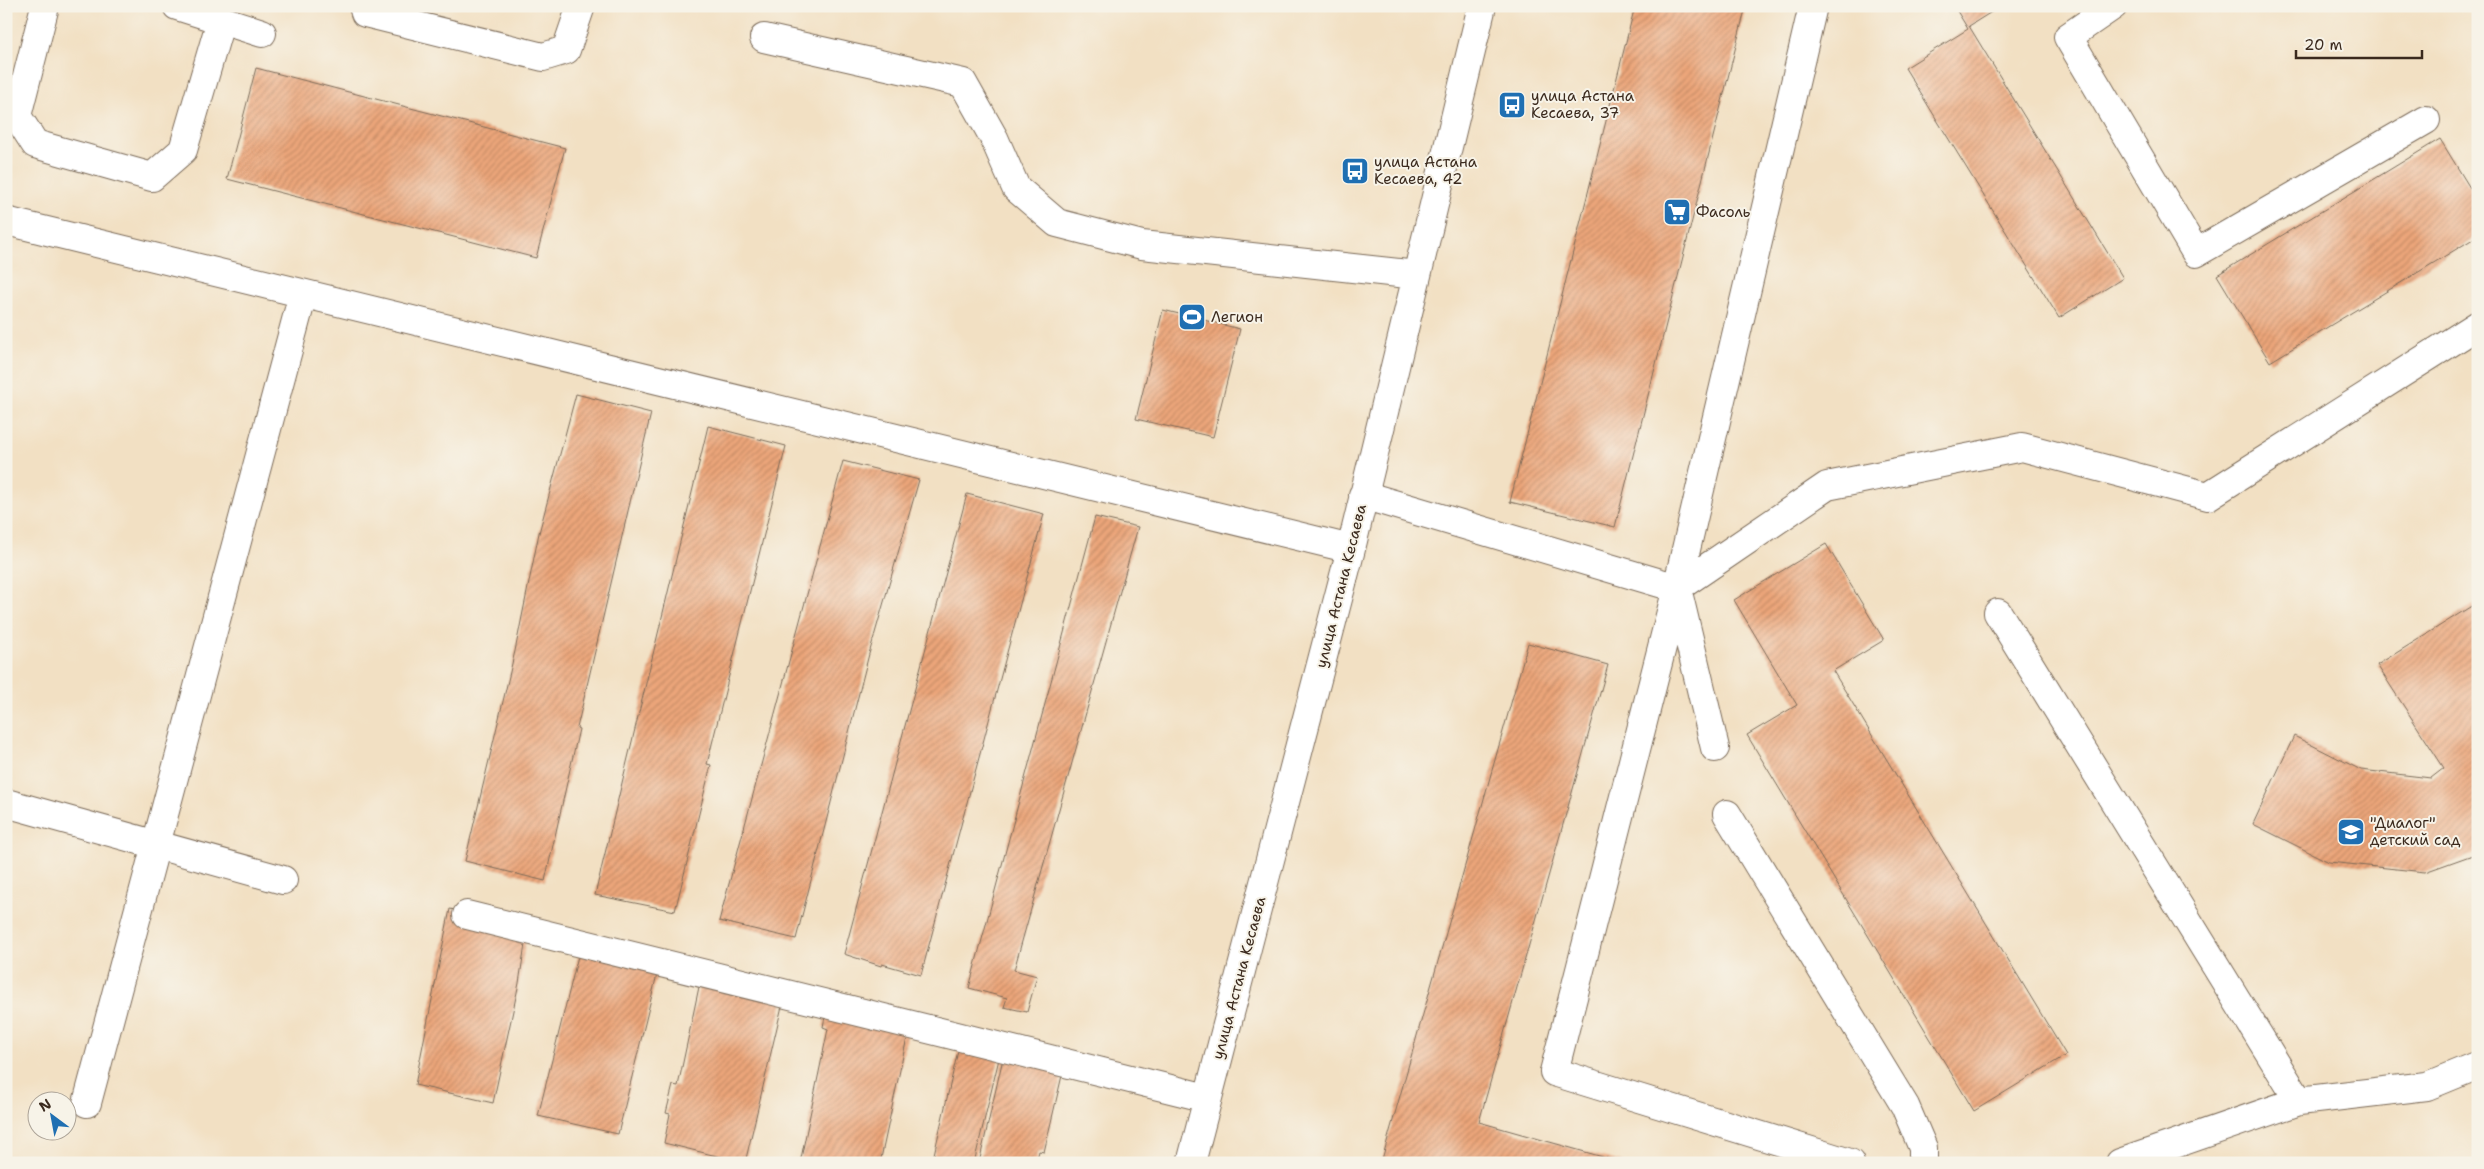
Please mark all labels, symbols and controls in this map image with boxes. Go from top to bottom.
scale bar [2296,28,2423,60]
text: 20 m [2304,35,2343,55]
place label: улица Астана Кесаева, 37 [1531,86,1635,123]
bus stop icon: улица Астана Кесаева, 37 [1497,90,1527,120]
place label: улица Астана Кесаева, 42 [1374,152,1478,189]
bus stop icon: улица Астана Кесаева, 42 [1340,156,1370,186]
supermarket icon: Фасоль [1662,197,1692,227]
place label: Фасоль [1696,202,1751,222]
sports icon: Легион [1177,302,1207,332]
place label: Легион [1211,307,1263,327]
street label: улица Астана Кесаева [1311,502,1371,670]
place label: "Диалог" детский сад [2370,813,2461,850]
school or university icon: "Диалог" детский сад [2336,817,2366,847]
street label: улица Астана Кесаева [1208,894,1271,1062]
north arrow [28,1092,78,1142]
text: N [36,1094,55,1116]

